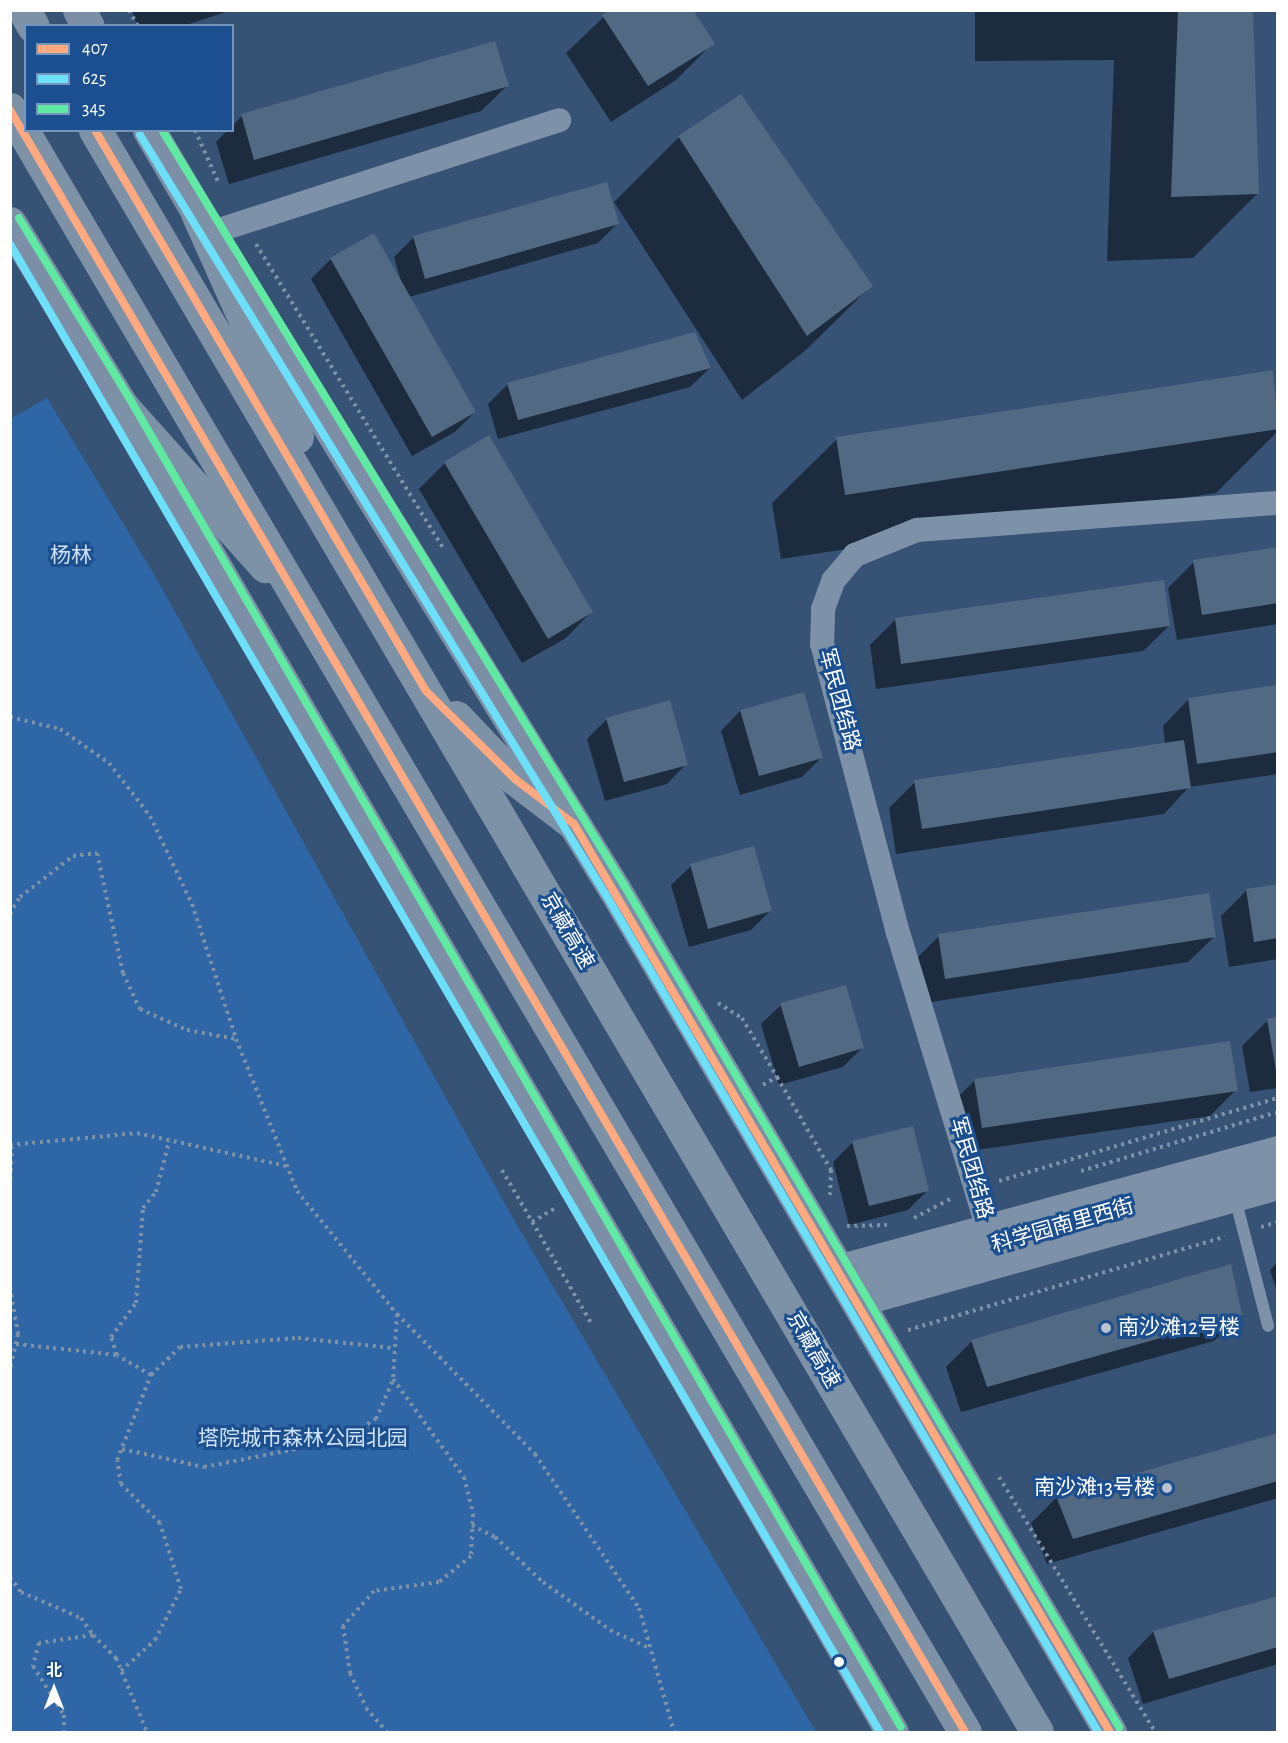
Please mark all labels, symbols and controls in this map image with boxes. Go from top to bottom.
legend [24,24,234,132]
text: 407 [82,40,108,58]
text: 625 [82,70,106,88]
text: 345 [82,100,106,118]
park label: 杨林 [50,543,92,569]
street label: 军民团结路 [813,646,865,754]
street label: 京藏高速 [535,888,599,974]
street label: 军民团结路 [944,1114,998,1222]
street label: 科学园南里西街 [989,1194,1137,1258]
street label: 京藏高速 [781,1307,845,1393]
place label: 南沙滩12号楼 [1118,1315,1240,1341]
marker: 南沙滩12号楼 [1099,1321,1113,1335]
park label: 塔院城市森林公园北园 [198,1426,408,1452]
place label: 南沙滩13号楼 [1034,1475,1155,1501]
marker: 南沙滩13号楼 [1160,1481,1174,1495]
unlabelled marker [833,1656,845,1668]
north arrow [24,1659,84,1719]
text: 北 [46,1663,62,1679]

